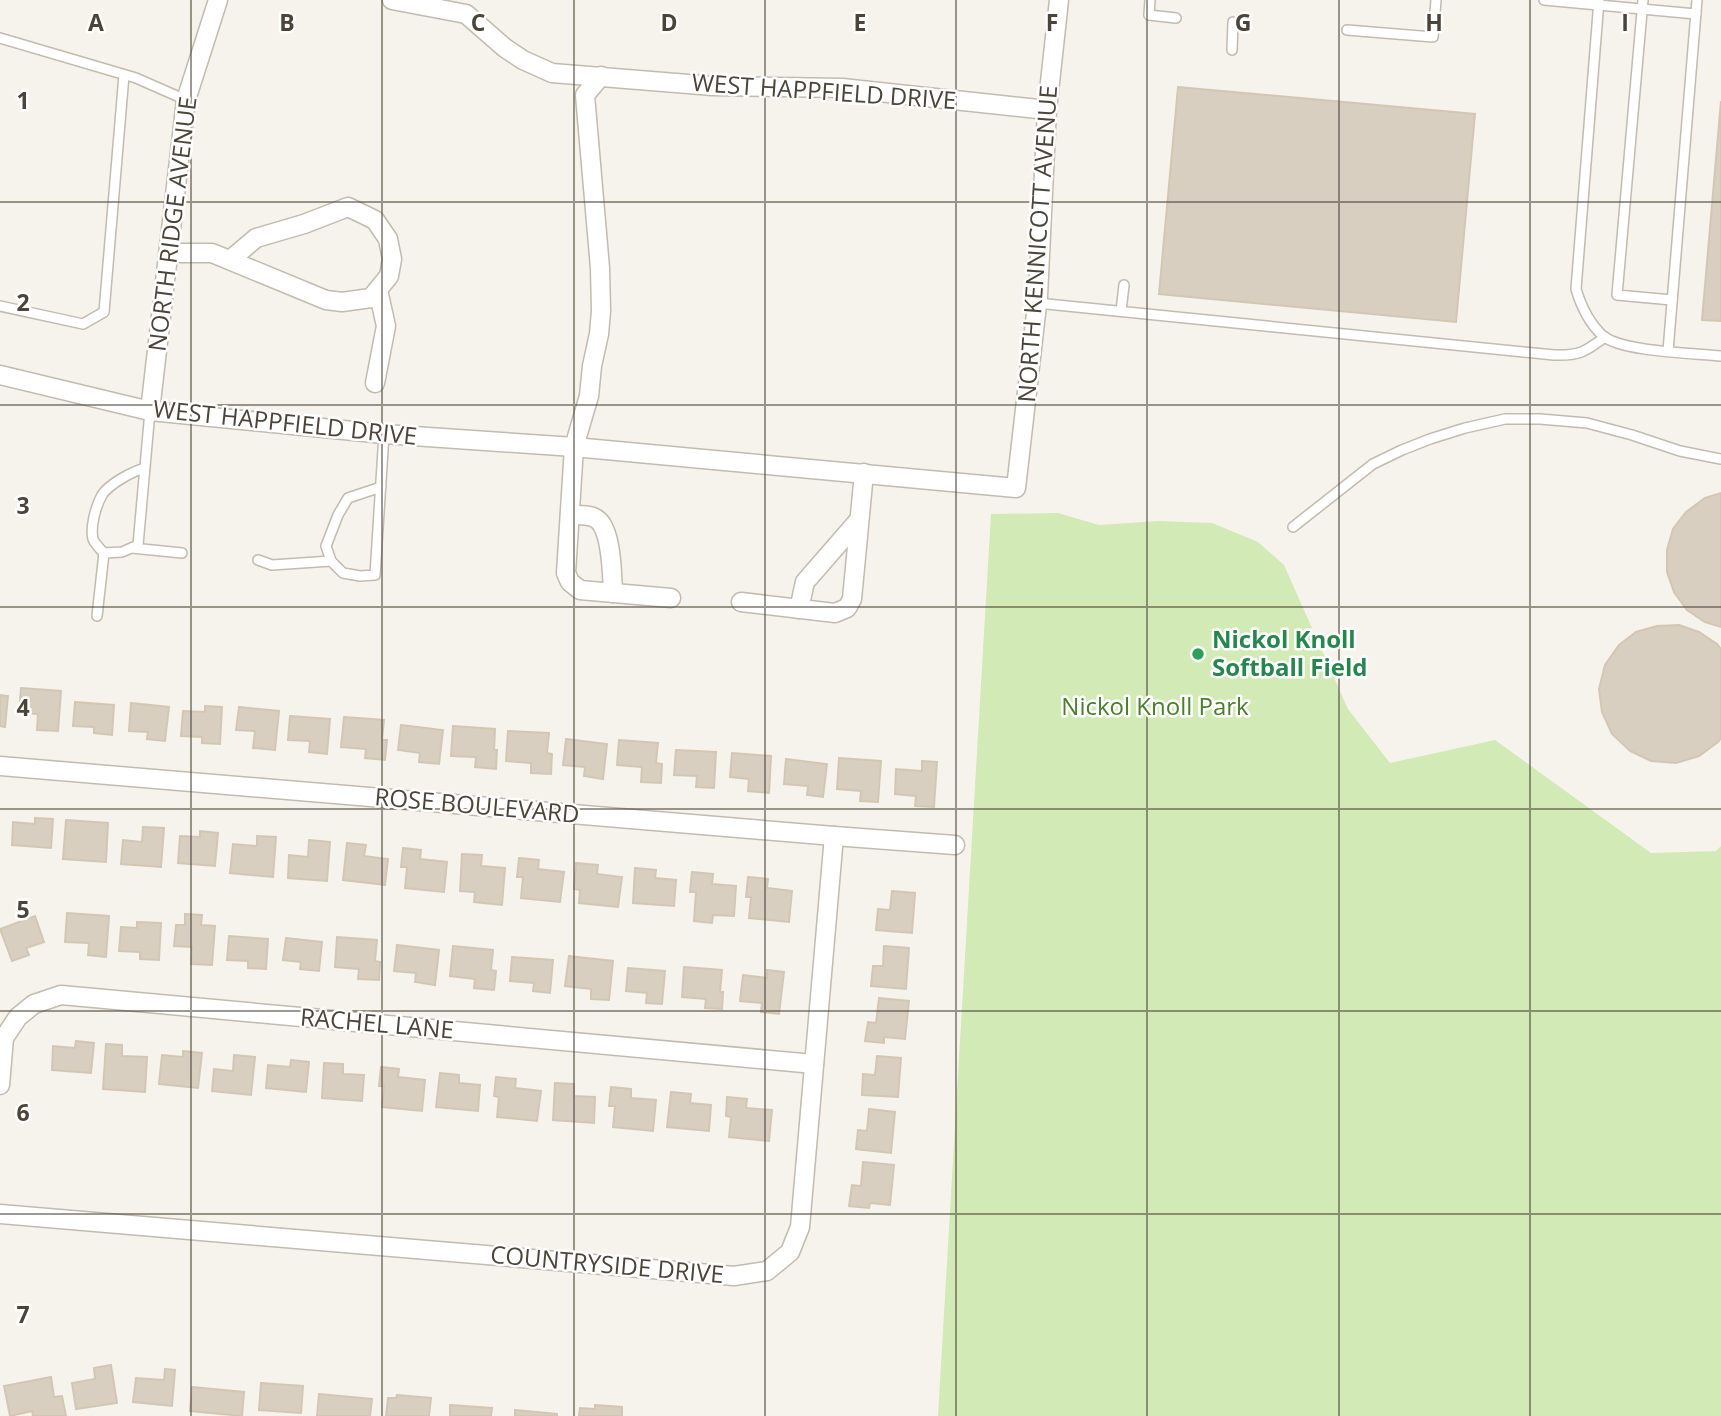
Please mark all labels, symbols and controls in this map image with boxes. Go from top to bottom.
text: A [88,6,104,38]
text: B [279,6,295,38]
text: C [471,6,485,38]
text: D [660,6,678,38]
text: E [854,6,866,38]
text: F [1046,6,1058,38]
text: G [1235,6,1251,38]
text: H [1425,6,1443,38]
text: I [1621,6,1629,38]
street label: WEST HAPPFIELD DRIVE [691,65,957,116]
text: 1 [16,84,30,116]
street label: NORTH KENNICOTT AVENUE [1009,84,1064,404]
street label: NORTH RIDGE AVENUE [140,95,204,353]
text: 2 [16,286,30,318]
street label: WEST HAPPFIELD DRIVE [152,391,419,452]
text: 3 [16,489,30,521]
place label: Nickol Knoll Softball Field [1212,622,1368,683]
marker: Nickol Knoll Softball Field [1190,646,1206,662]
park label: Nickol Knoll Park [1061,689,1249,722]
text: 4 [16,691,30,723]
street label: ROSE BOULEVARD [373,779,581,830]
text: 5 [16,893,30,925]
street label: RACHEL LANE [299,999,455,1046]
text: 6 [16,1096,30,1128]
street label: COUNTRYSIDE DRIVE [489,1237,725,1290]
text: 7 [16,1298,30,1330]

